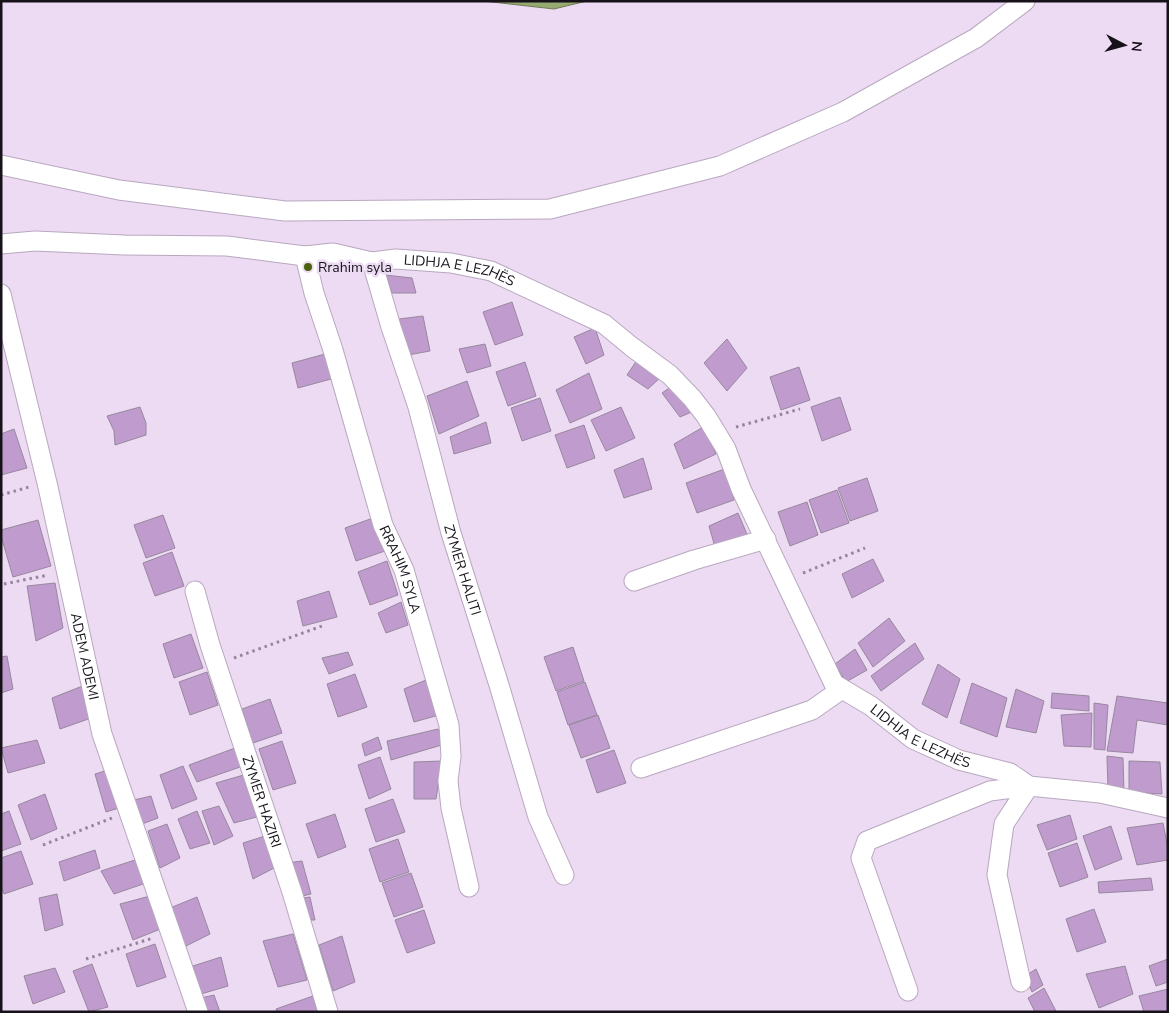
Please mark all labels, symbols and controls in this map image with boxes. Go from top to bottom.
north arrow [1099,20,1149,70]
text: N [1126,40,1146,53]
street label: LIDHJA E LEZHËS [403,250,519,291]
place label: Rrahim syla [318,258,392,277]
marker: Rrahim syla [302,261,314,273]
street label: RRAHIM SYLA [375,522,426,616]
street label: ZYMER HALITI [440,522,486,618]
street label: ADEM ADEMI [66,611,104,702]
street label: LIDHJA E LEZHËS [866,700,973,772]
street label: ZYMER HAZIRI [238,753,286,850]

